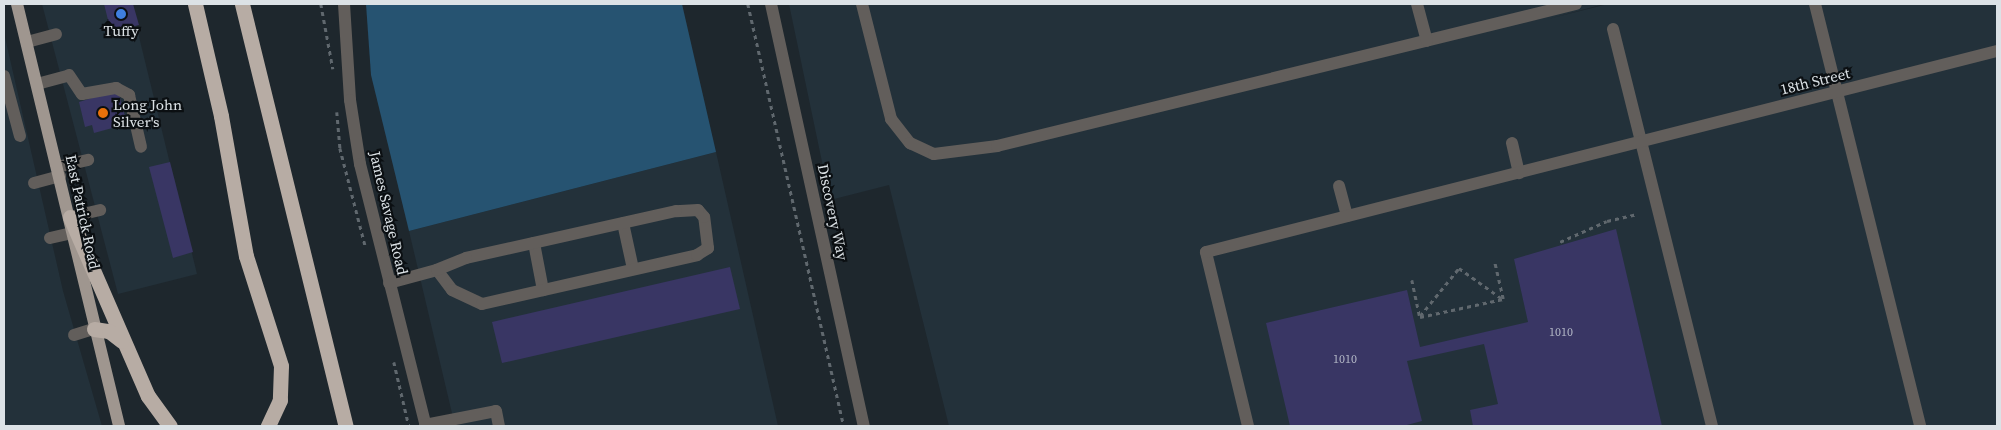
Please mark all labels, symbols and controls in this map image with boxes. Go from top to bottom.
marker: Tuffy [115,8,127,20]
place label: Tuffy [103,22,139,40]
street label: 18th Street [1778,64,1852,98]
place label: Long John Silver's [113,95,182,130]
marker: Long John Silver's [97,107,109,119]
street label: James Savage Road [366,149,412,277]
street label: East Patrick Road [62,153,104,271]
street label: Discovery Way [814,162,852,262]
house number: 1010 [1549,326,1573,340]
house number: 1010 [1333,353,1357,367]

